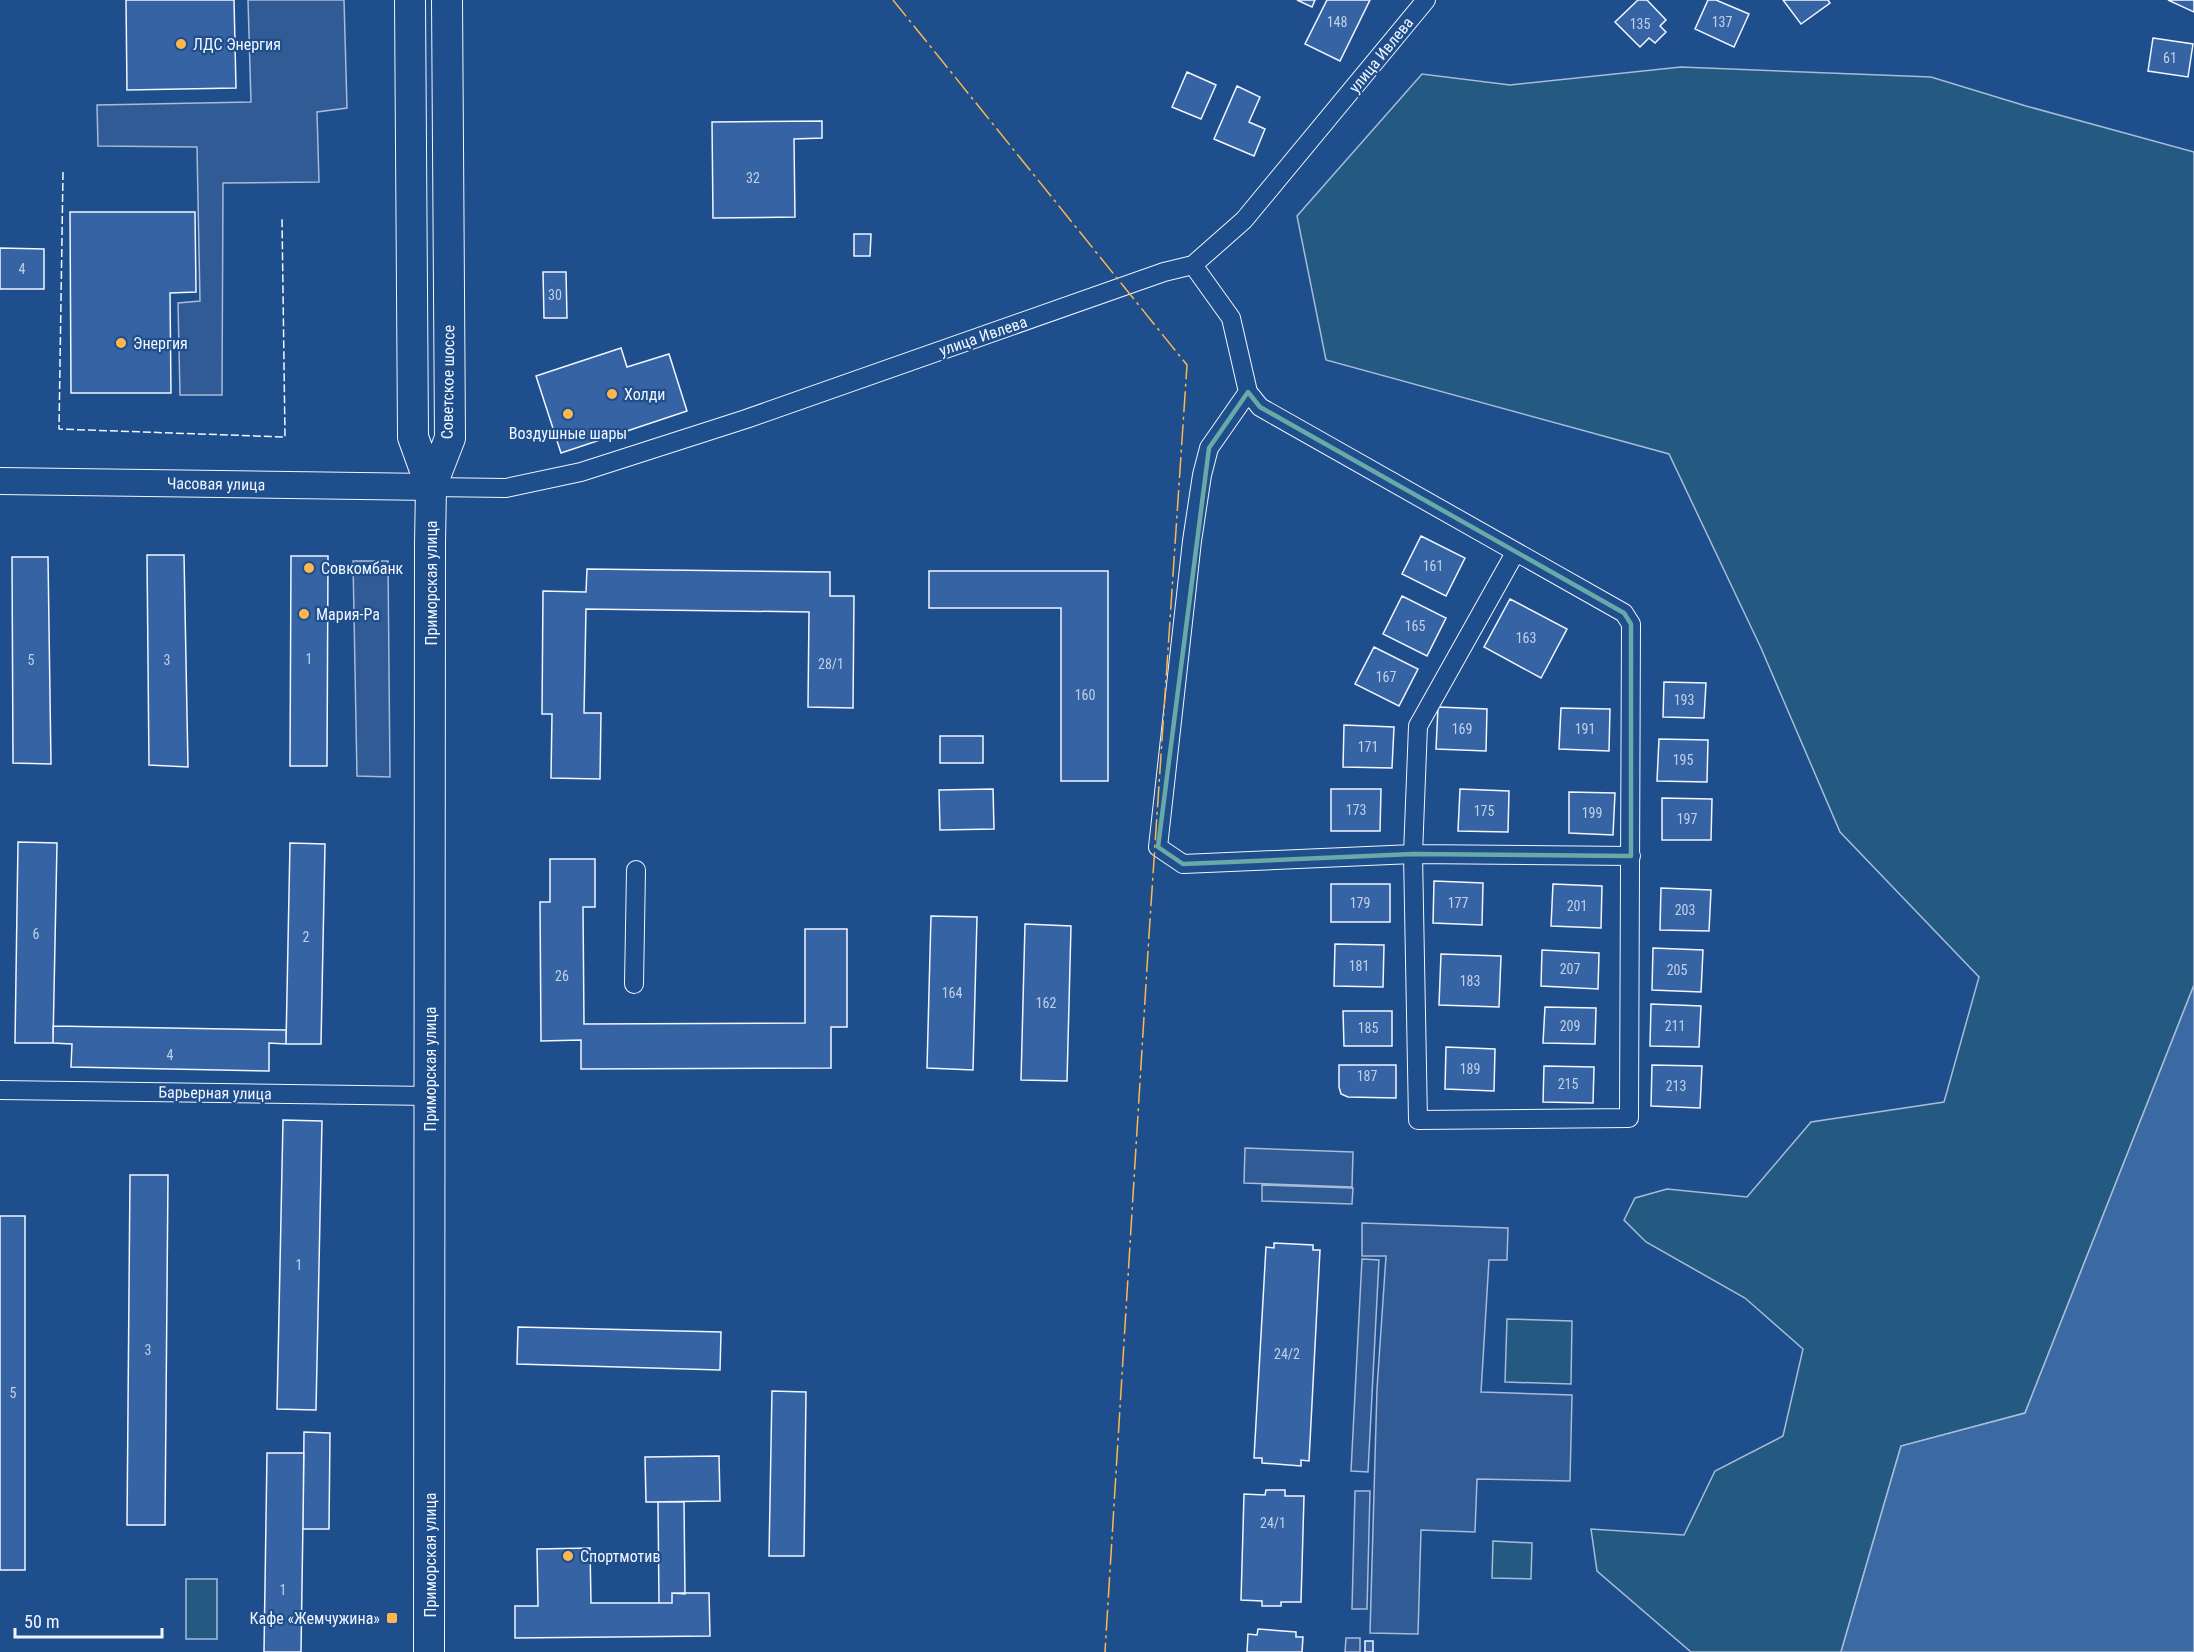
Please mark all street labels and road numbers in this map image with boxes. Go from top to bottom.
street label: улица Ивлева [1345,13,1417,97]
street label: улица Ивлева [937,312,1029,360]
street label: Советское шоссе [438,325,458,439]
street label: Часовая улица [167,474,265,494]
street label: Приморская улица [422,520,441,646]
street label: Приморская улица [421,1006,440,1132]
street label: Барьерная улица [158,1083,272,1103]
street label: Приморская улица [421,1492,440,1618]

